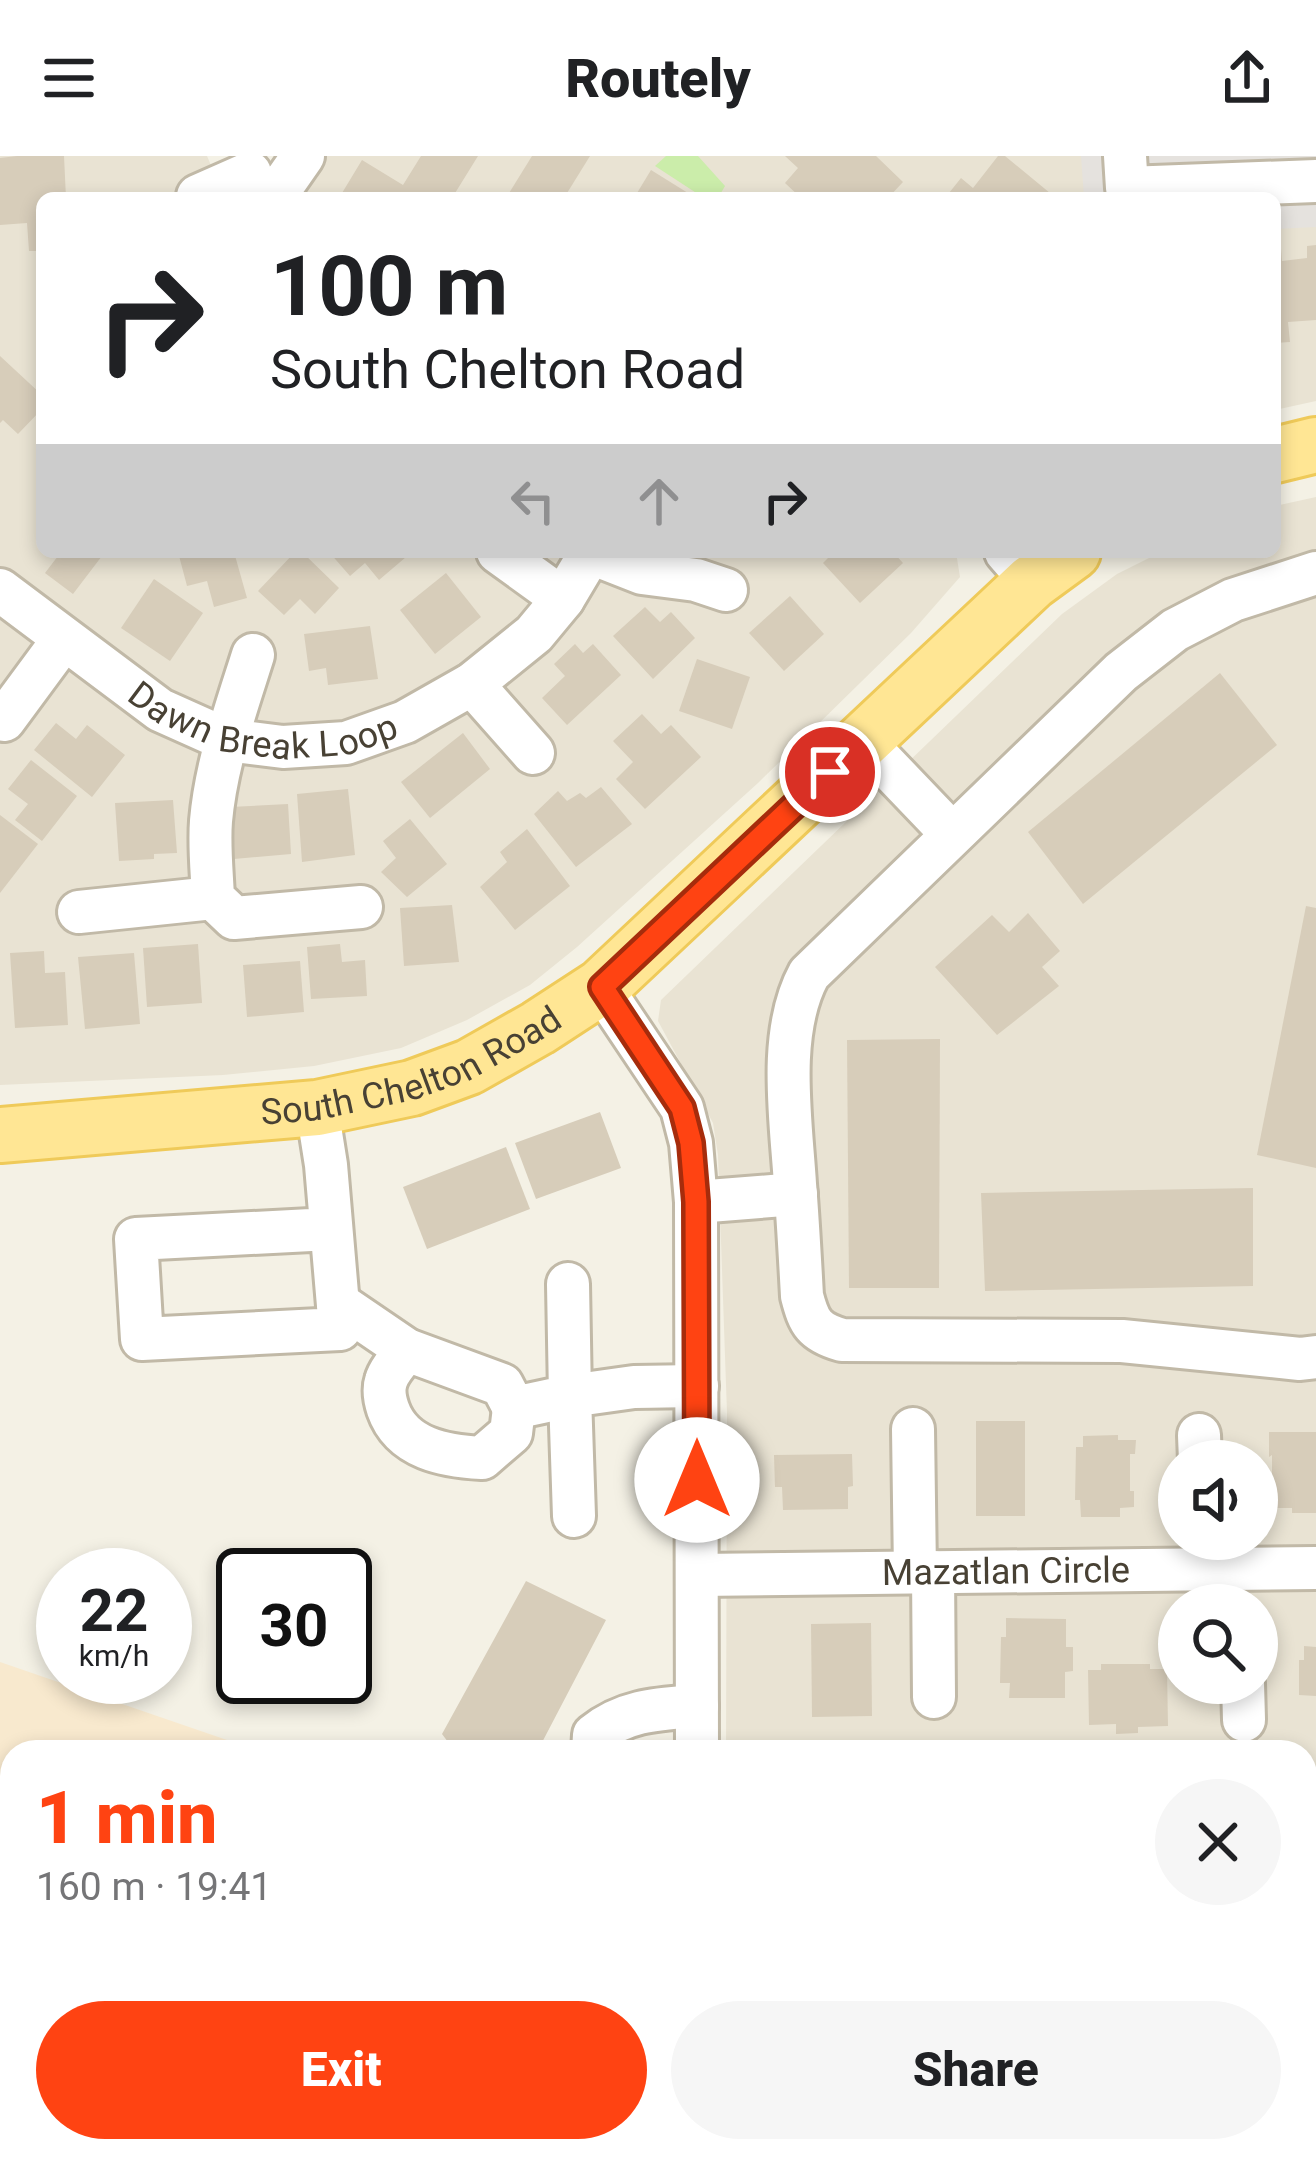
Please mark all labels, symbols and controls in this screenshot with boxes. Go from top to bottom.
icon: menu [36,45,102,111]
icon: share [1214,45,1280,111]
text: Routely [565,47,751,110]
text: 100 m [270,237,508,336]
icon: right [72,240,228,396]
text: South Chelton Road [270,338,745,401]
icon: left [500,468,566,534]
icon: ahead [626,468,692,534]
icon: right [752,468,818,534]
street label: Dawn Break Loop [120,673,403,769]
pin [779,721,881,823]
icon: arrive [797,739,863,805]
street label: South Chelton Road [259,998,569,1134]
position arrow [634,1417,760,1543]
map controls [1158,1440,1278,1704]
button: sound [1158,1440,1278,1560]
speed limit sign: 30 [216,1548,372,1704]
street label: Mazatlan Circle [882,1549,1130,1594]
text: 22 [80,1575,148,1646]
button: search [1158,1584,1278,1704]
text: km/h [79,1638,149,1673]
text: 1 min [36,1776,218,1861]
button: close [1155,1779,1281,1905]
text: 160 m · 19:41 [36,1864,272,1910]
button: Exit [36,2001,647,2139]
button: Share [671,2001,1281,2139]

